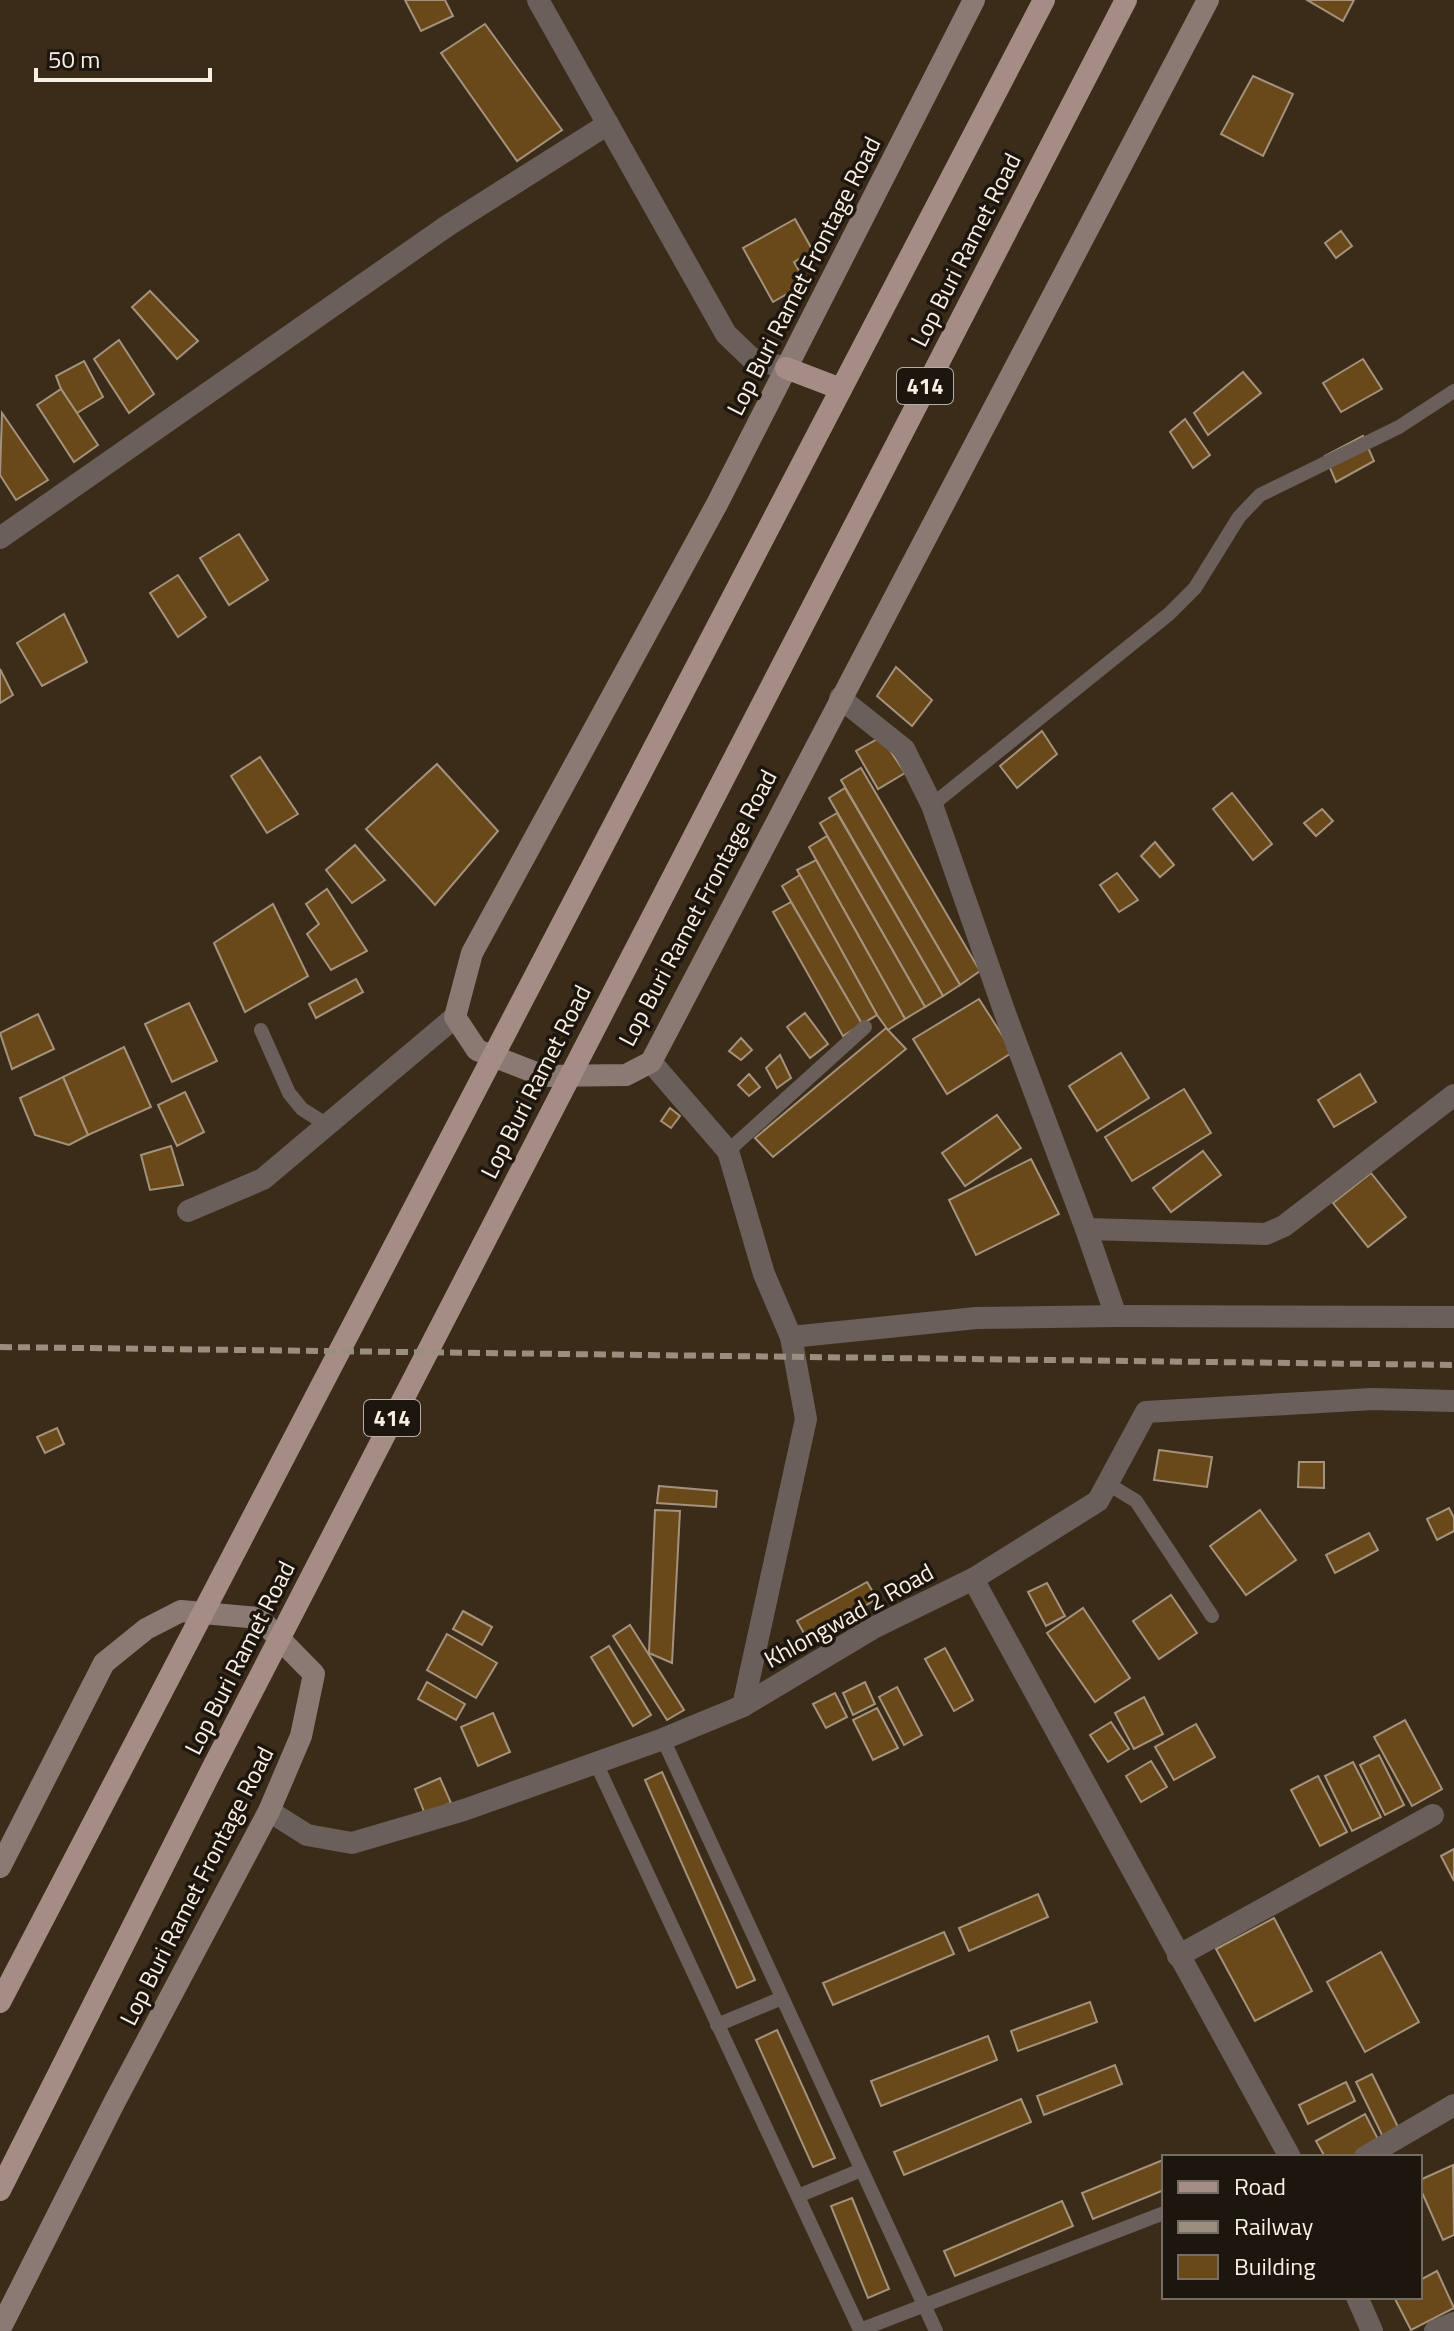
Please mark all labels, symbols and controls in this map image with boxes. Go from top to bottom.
scale bar [36,32,210,82]
text: 50 m [48,41,100,77]
street label: Lop Buri Ramet Frontage Road [717,130,889,421]
street label: Lop Buri Ramet Road [901,147,1029,353]
road number: 414 [897,368,953,404]
street label: Lop Buri Ramet Frontage Road [609,763,785,1052]
street label: Lop Buri Ramet Road [471,979,599,1185]
road number: 414 [364,1400,420,1436]
street label: Khlongwad 2 Road [757,1554,940,1677]
street label: Lop Buri Ramet Road [175,1555,303,1761]
street label: Lop Buri Ramet Frontage Road [110,1740,282,2031]
legend [1162,2155,1422,2299]
text: Road [1234,2168,1286,2204]
text: Railway [1234,2208,1314,2244]
text: Building [1234,2248,1316,2284]

